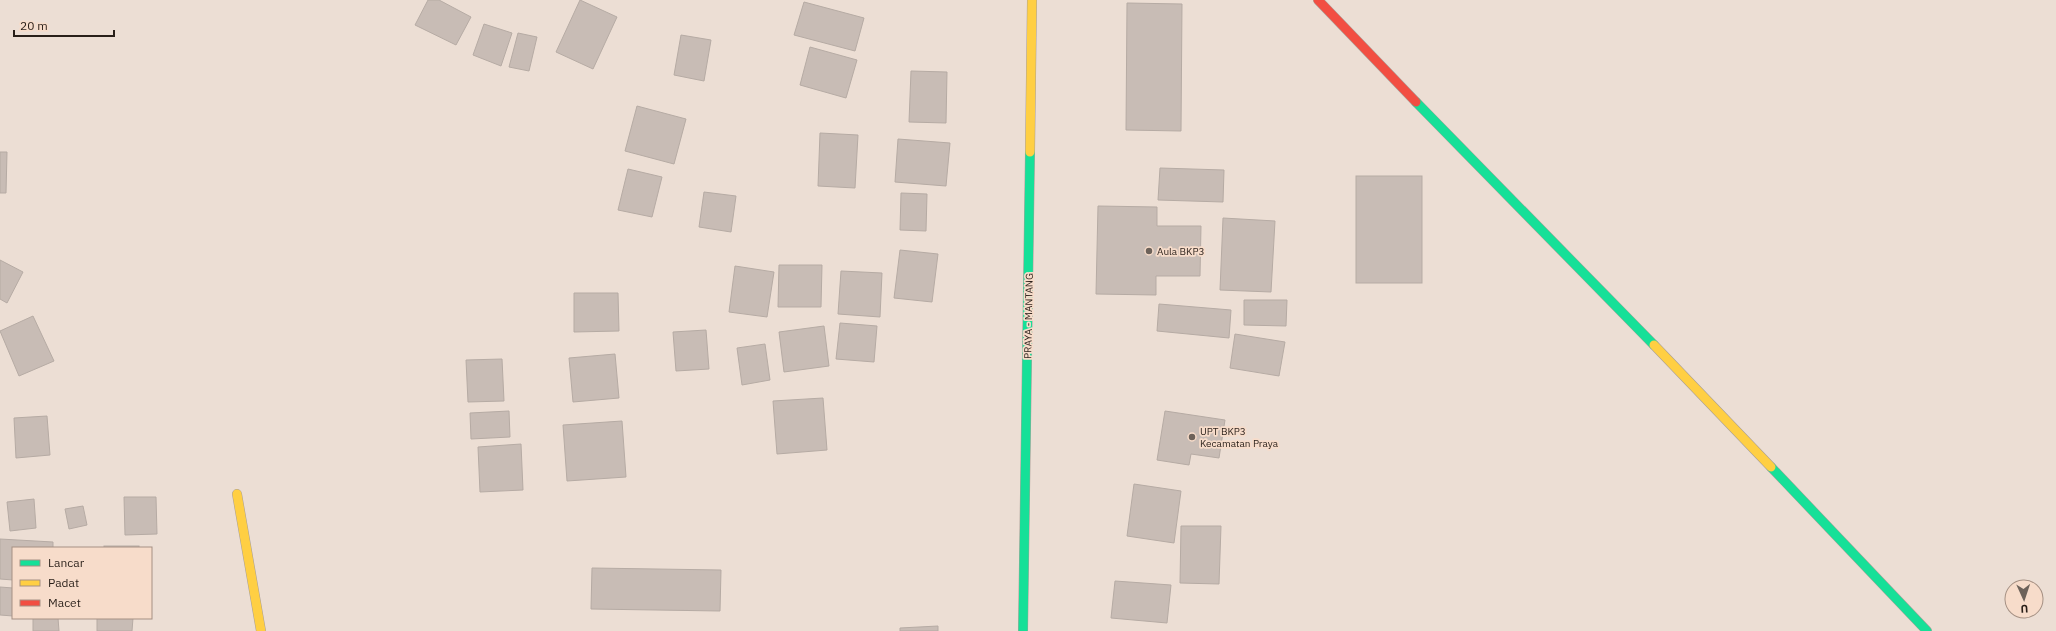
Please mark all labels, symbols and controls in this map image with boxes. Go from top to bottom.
scale bar [14,12,114,38]
text: 20 m [20,18,48,33]
place label: Aula BKP3 [1157,245,1204,258]
marker: Aula BKP3 [1144,246,1154,256]
street label: PRAYA - MANTANG [1021,273,1036,359]
place label: UPT BKP3 Kecamatan Praya [1200,425,1279,450]
marker: UPT BKP3 Kecamatan Praya [1187,432,1197,442]
legend [12,547,152,619]
text: Lancar [48,555,85,570]
text: Padat [48,575,79,590]
north arrow [2004,579,2044,619]
text: Macet [48,595,81,610]
text: U [2020,602,2029,616]

